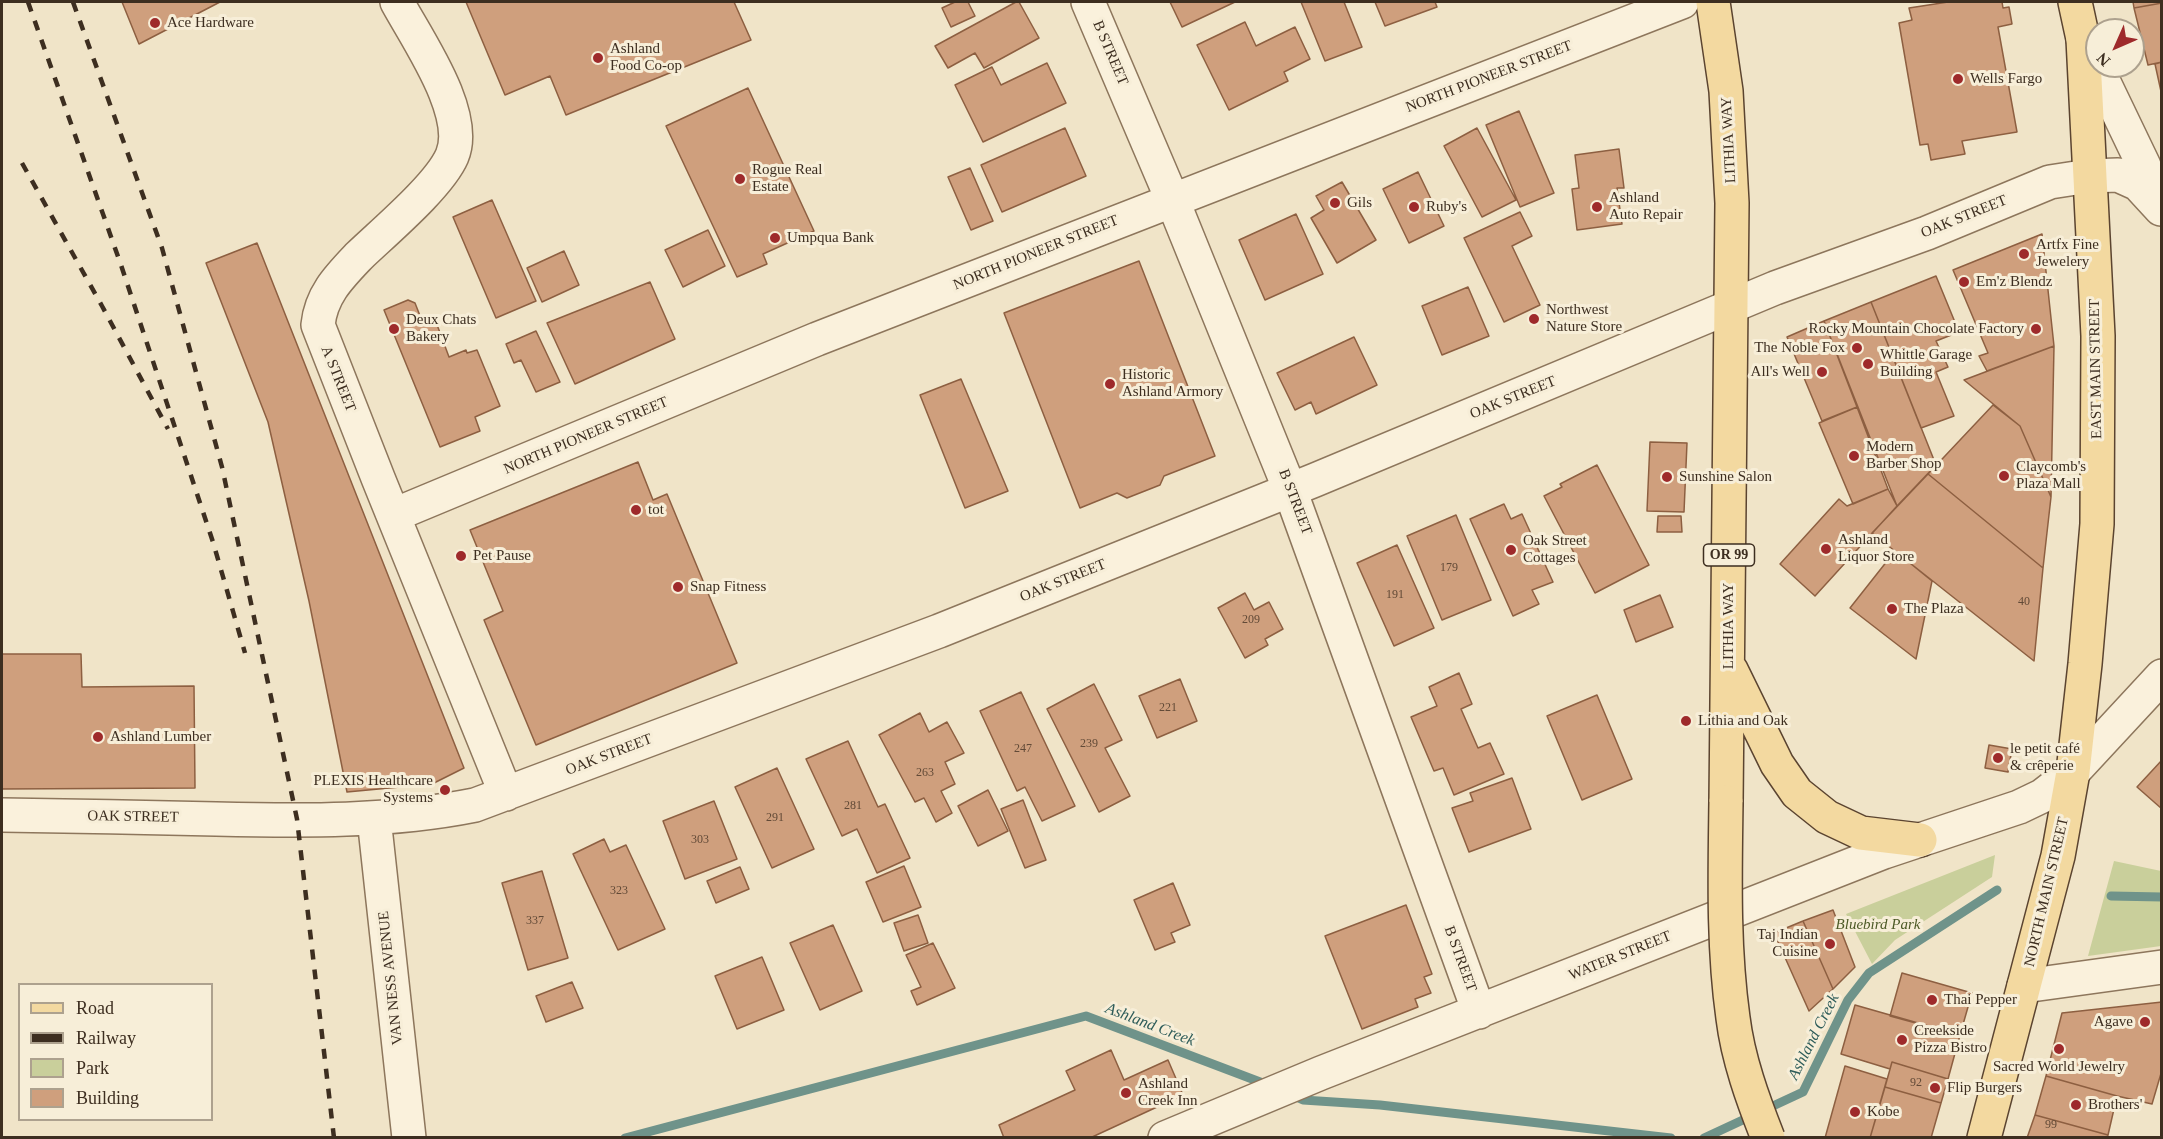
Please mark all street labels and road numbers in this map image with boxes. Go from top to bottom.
street label: B STREET [1088,18,1132,88]
street label: NORTH PIONEER STREET [1403,37,1575,117]
street label: LITHIA WAY [1718,96,1740,184]
street label: OAK STREET [1918,192,2010,242]
street label: NORTH PIONEER STREET [951,212,1121,294]
street label: EAST MAIN STREET [2086,299,2106,439]
street label: A STREET [317,343,359,415]
street label: OAK STREET [1467,373,1559,423]
street label: NORTH PIONEER STREET [501,393,671,479]
street label: B STREET [1274,467,1316,537]
road number: OR 99 [1704,544,1754,566]
street label: OAK STREET [1017,556,1109,606]
street label: LITHIA WAY [1720,583,1738,669]
street label: OAK STREET [563,730,655,780]
street label: OAK STREET [87,807,179,827]
street label: NORTH MAIN STREET [2021,815,2073,969]
street label: VAN NESS AVENUE [375,910,407,1046]
street label: B STREET [1440,924,1480,994]
street label: WATER STREET [1566,927,1674,985]

